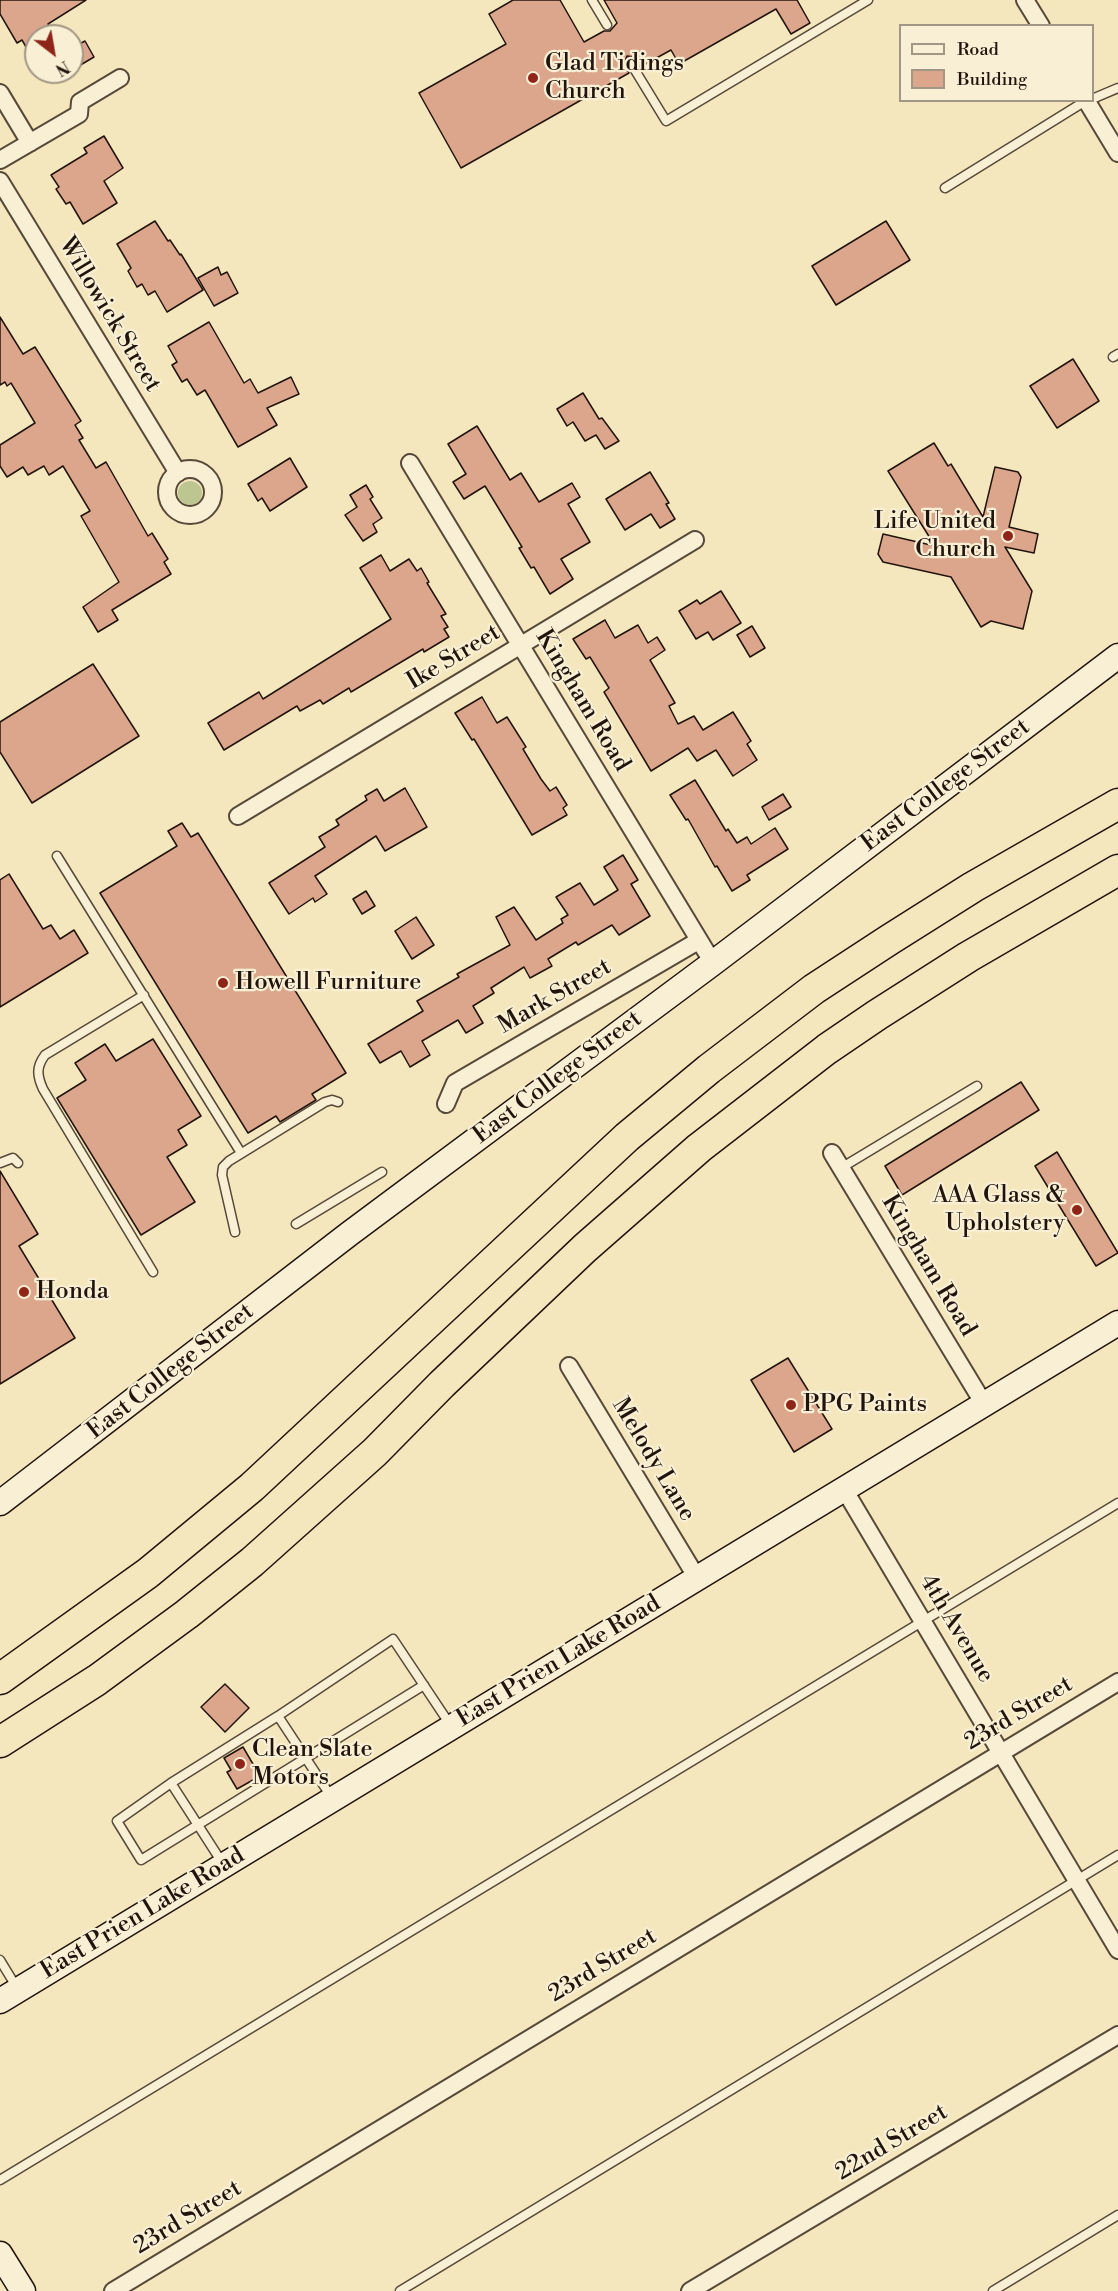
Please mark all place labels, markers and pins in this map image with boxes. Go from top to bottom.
place label: Glad Tidings Church [545,50,684,106]
marker: Glad Tidings Church [526,71,540,85]
place label: Life United Church [874,508,996,564]
marker: Life United Church [1001,529,1015,543]
place label: Howell Furniture [235,969,421,997]
marker: Howell Furniture [216,976,230,990]
place label: AAA Glass & Upholstery [932,1182,1065,1238]
marker: AAA Glass & Upholstery [1070,1203,1084,1217]
place label: Honda [36,1278,109,1306]
marker: Honda [17,1285,31,1299]
place label: PPG Paints [803,1391,927,1419]
marker: PPG Paints [784,1398,798,1412]
place label: Clean Slate Motors [252,1736,373,1792]
marker: Clean Slate Motors [233,1757,247,1771]

